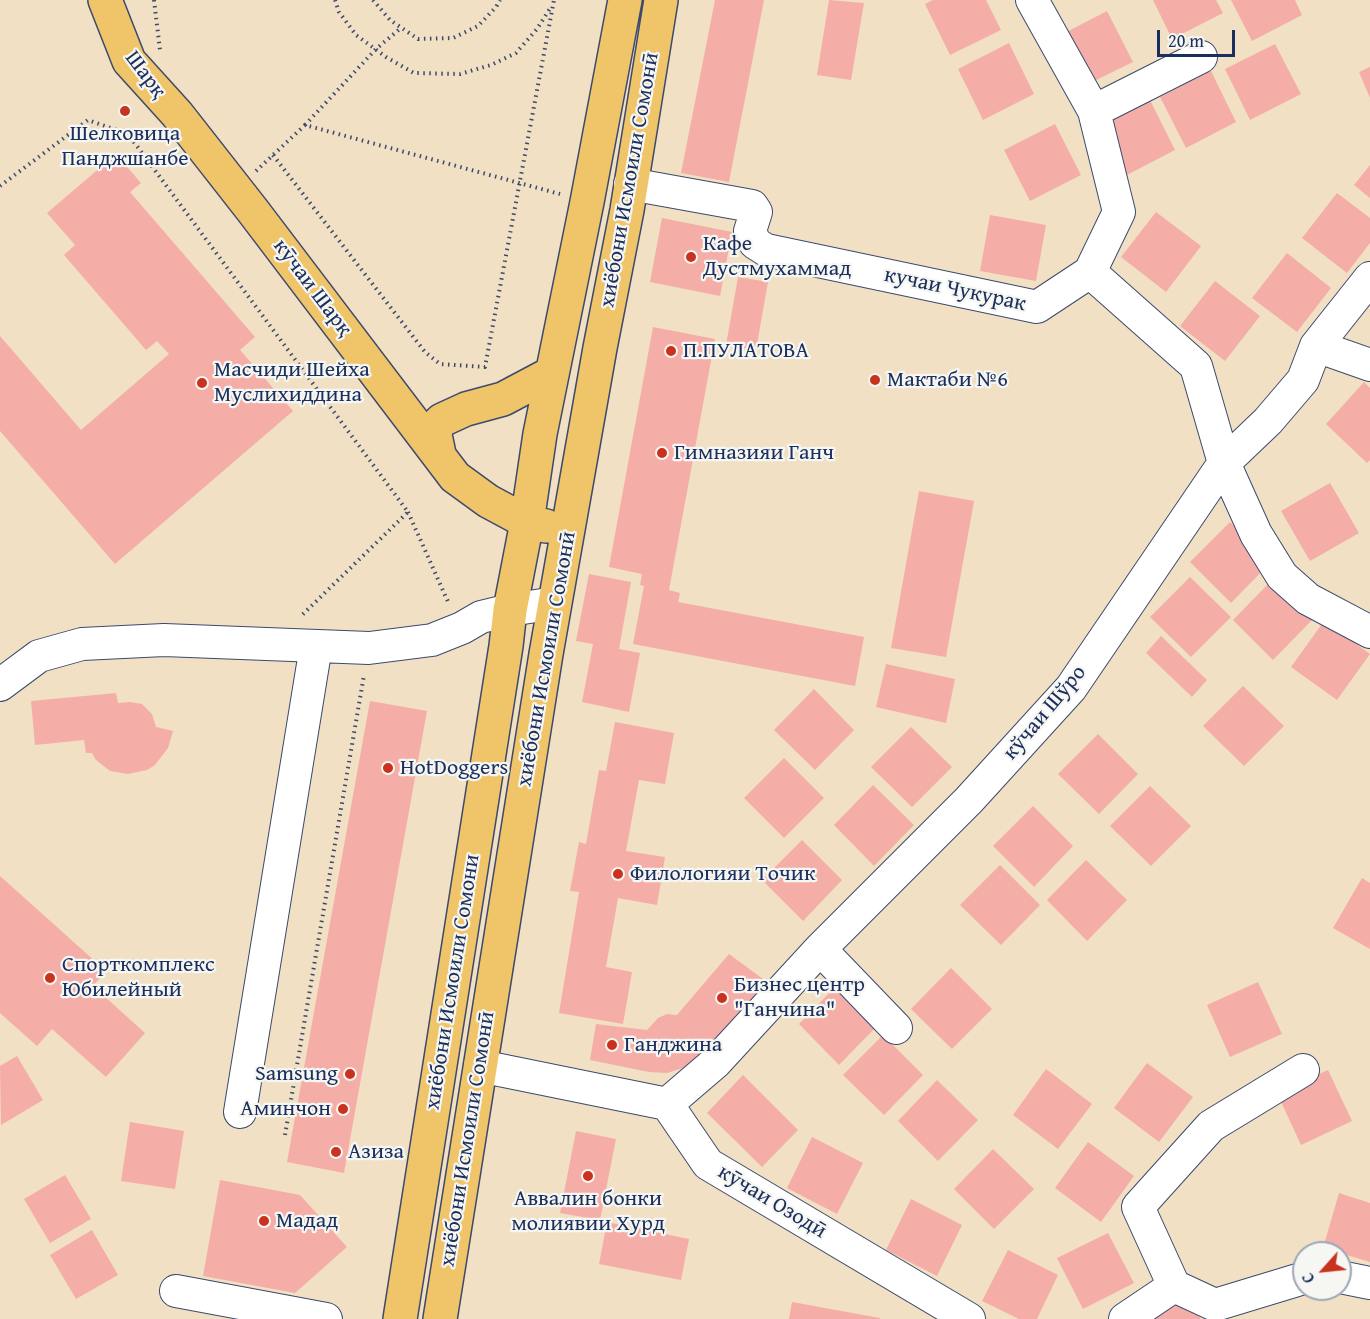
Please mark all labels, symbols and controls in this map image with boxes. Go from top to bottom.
scale bar [1160,18,1238,56]
text: 20 m [1168,27,1204,54]
street label: Шарқ [119,46,171,104]
street label: хиёбони Исмоили Сомонӣ [595,50,665,310]
marker: Шелковица Панджшанбе [118,104,132,118]
place label: Шелковица Панджшанбе [62,121,188,172]
place label: Кафе Дустмухаммад [703,231,851,282]
street label: кӯчаи Шарқ [267,234,357,342]
marker: Кафе Дустмухаммад [684,250,698,264]
street label: кучаи Чукурак [882,262,1028,318]
place label: П.ПУЛАТОВА [683,338,809,364]
marker: П.ПУЛАТОВА [664,344,678,358]
place label: Масчиди Шейха Муслихиддина [214,357,370,408]
place label: Мактаби №6 [887,367,1008,393]
marker: Мактаби №6 [868,373,882,387]
marker: Масчиди Шейха Муслихиддина [195,376,209,390]
place label: Гимназияи Ганч [674,440,834,466]
marker: Гимназияи Ганч [655,446,669,460]
street label: хиёбони Исмоили Сомонӣ [512,529,582,789]
street label: кўчаи Шўро [998,660,1092,766]
place label: HotDoggers [400,755,508,781]
marker: HotDoggers [381,761,395,775]
street label: хиёбони Исмоили Сомони [420,852,486,1112]
place label: Филологияи Точик [630,861,815,887]
marker: Филологияи Точик [611,867,625,881]
place label: Спорткомплекс Юбилейный [62,952,215,1004]
marker: Спорткомплекс Юбилейный [43,971,57,985]
place label: Бизнес центр "Ганчина" [734,972,865,1023]
marker: Бизнес центр "Ганчина" [715,991,729,1005]
street label: хиёбони Исмоили Сомонӣ [435,1009,501,1269]
place label: Ганджина [624,1032,722,1058]
marker: Ганджина [605,1038,619,1052]
place label: Samsung [255,1061,338,1087]
marker: Samsung [343,1067,357,1081]
place label: Аминчон [240,1096,331,1122]
marker: Аминчон [336,1102,350,1116]
place label: Азиза [348,1139,404,1165]
marker: Азиза [329,1145,343,1159]
street label: кӯчаи Озодӣ [713,1159,831,1245]
marker: Аввалин бонки молиявии Хурд [581,1169,595,1183]
place label: Аввалин бонки молиявии Хурд [511,1186,665,1238]
place label: Мадад [276,1208,338,1234]
marker: Мадад [257,1214,271,1228]
north arrow [1292,1241,1352,1301]
text: С [1295,1269,1320,1288]

